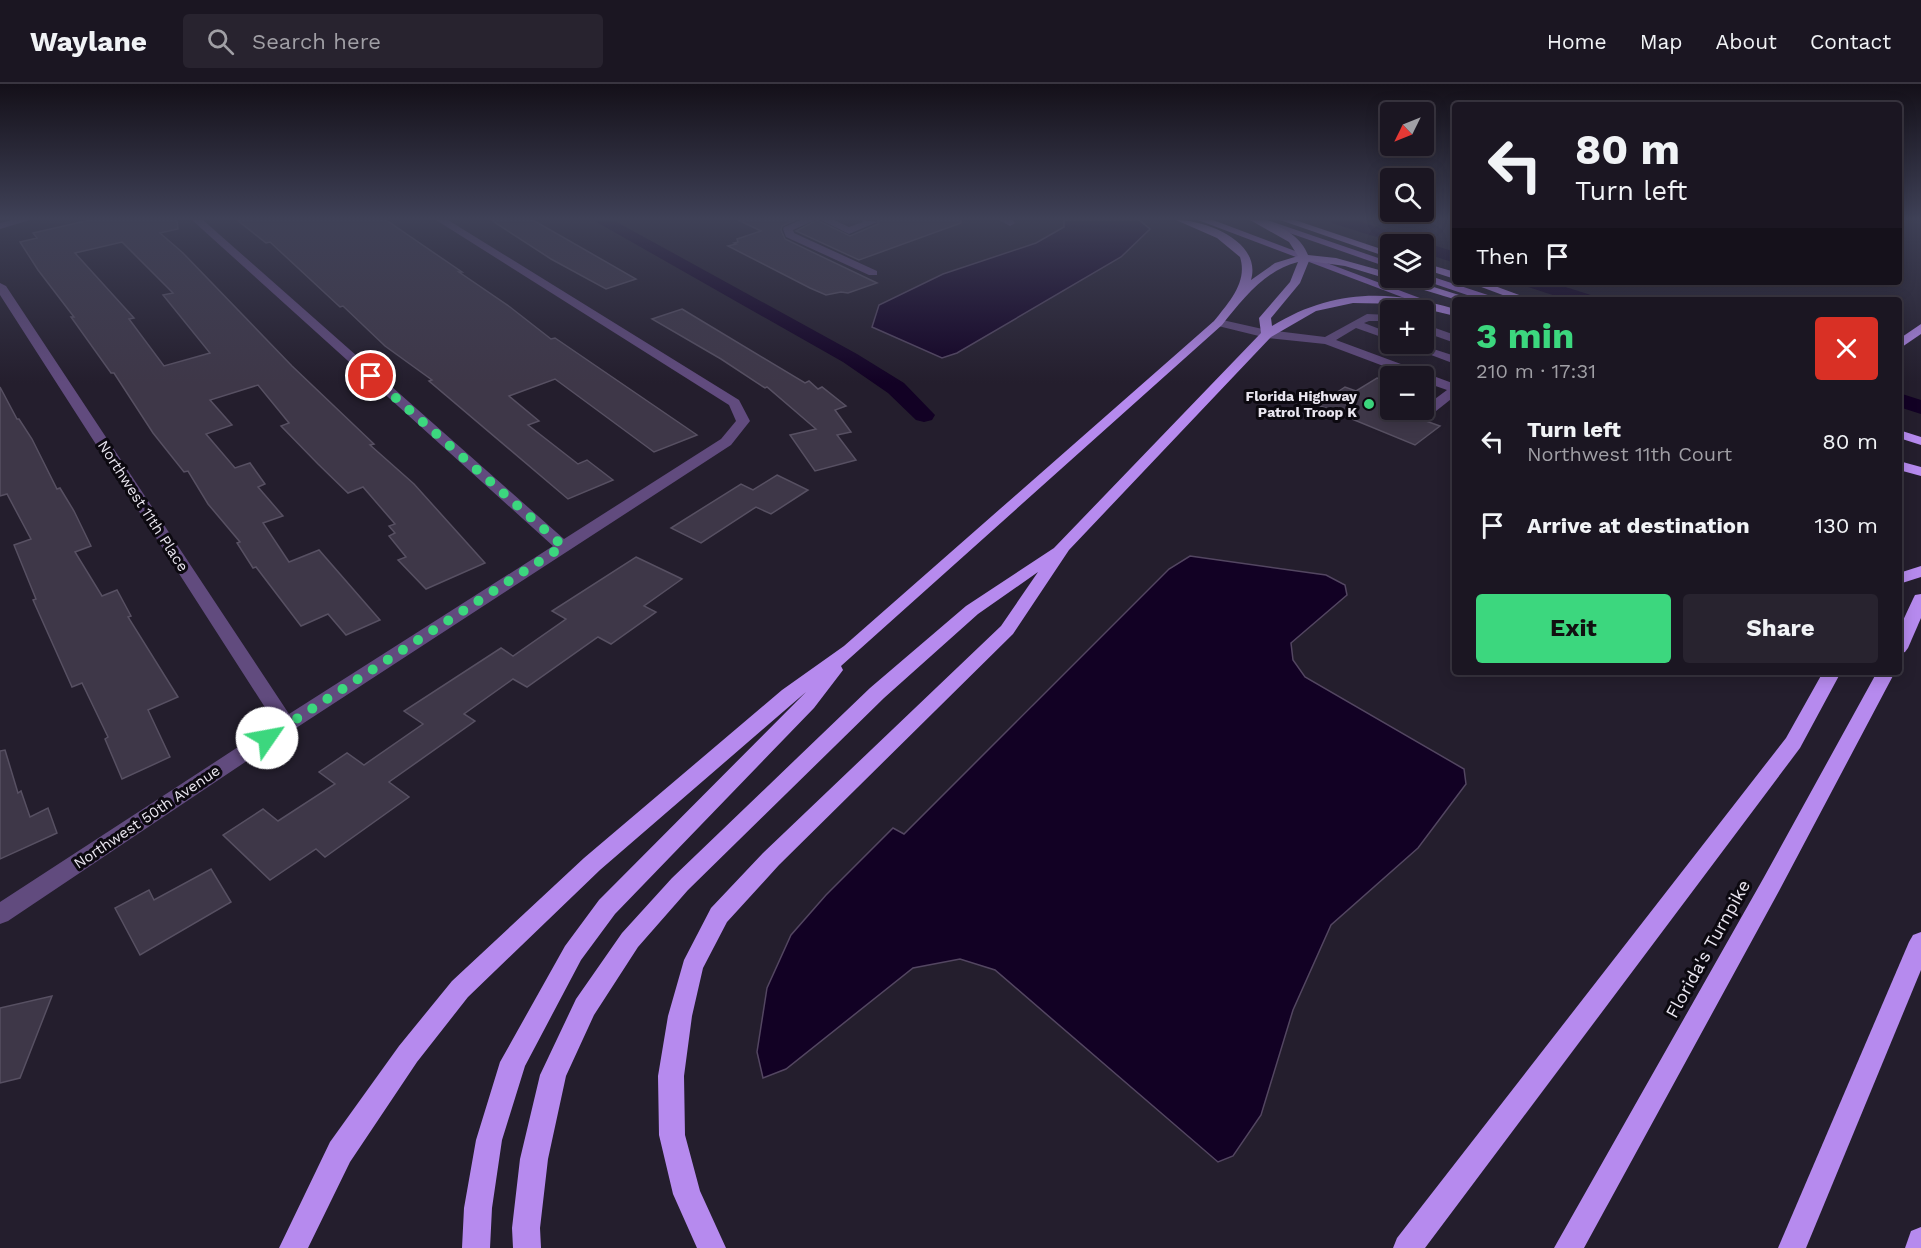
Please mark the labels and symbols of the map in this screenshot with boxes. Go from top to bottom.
north arrow [1380,102,1434,156]
pin [345,350,396,401]
place label: Florida Highway Patrol Troop K [1246,388,1357,420]
marker: Florida Highway Patrol Troop K [1362,397,1376,411]
street label: Northwest 11th Place [94,437,192,575]
position arrow [235,706,299,770]
street label: Northwest 50th Avenue [70,761,224,873]
street label: Florida's Turnpike [1661,876,1754,1022]

